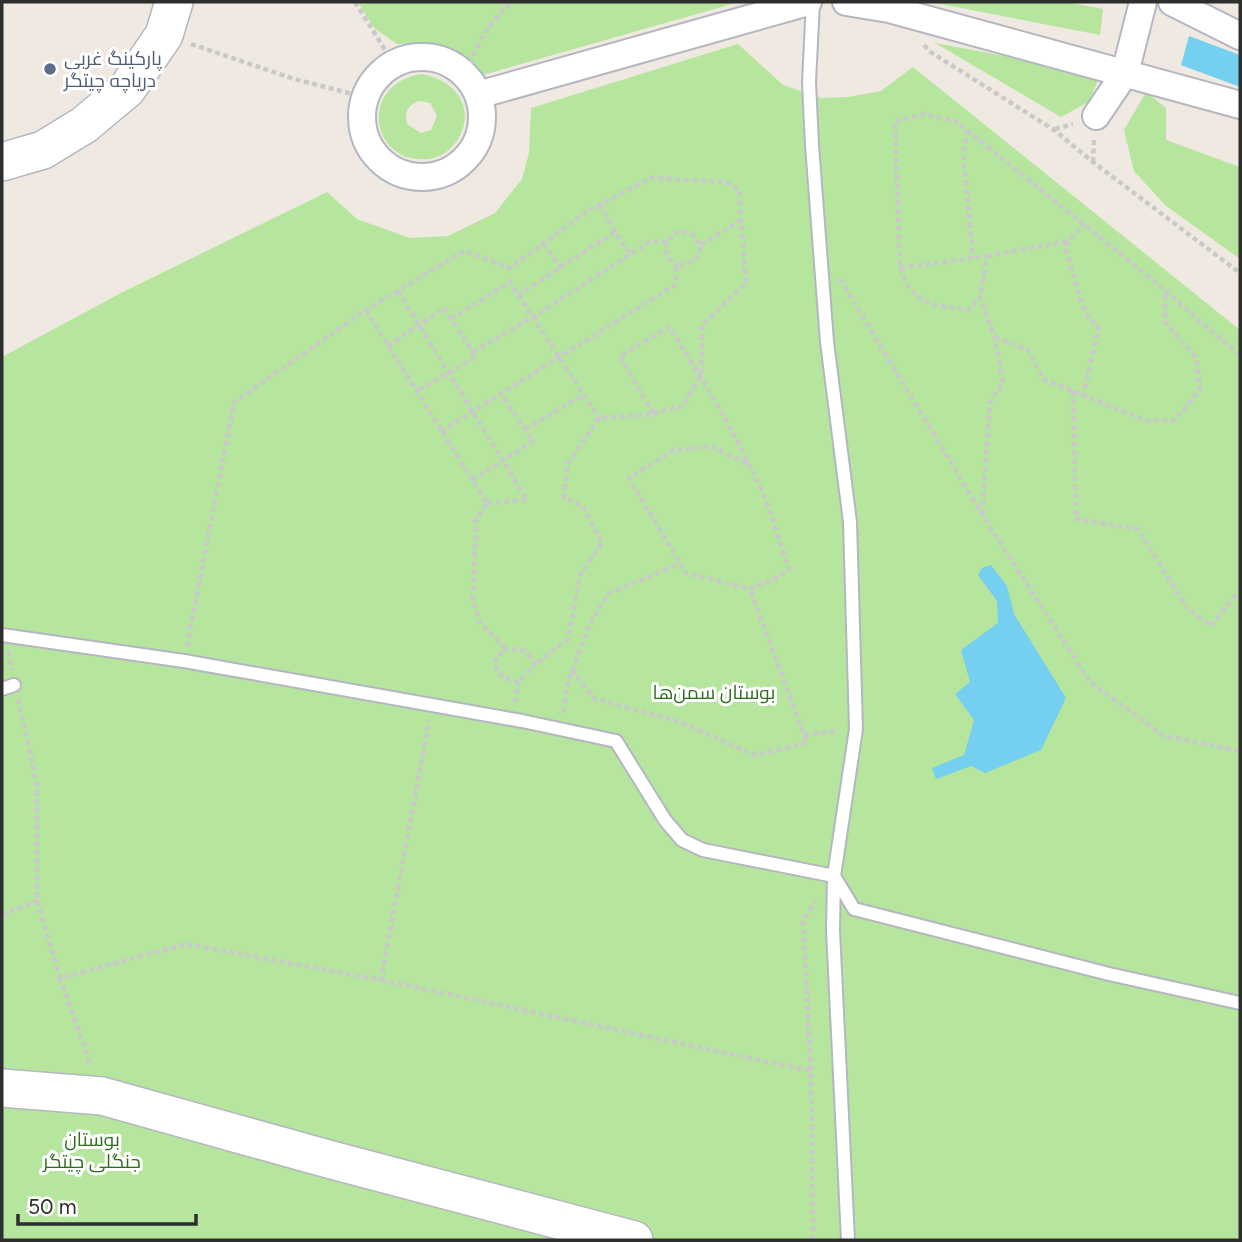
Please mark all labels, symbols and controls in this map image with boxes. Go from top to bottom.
place label: پارکینگ غربی دریاچه چیتگر [63,47,162,93]
marker: پارکینگ غربی دریاچه چیتگر [42,61,58,77]
park label: بوستان سمن‌ها [653,681,775,704]
park label: بوستان جنگلی چیتگر [42,1128,141,1174]
scale bar [18,1182,196,1226]
text: 50 m [28,1194,77,1219]

